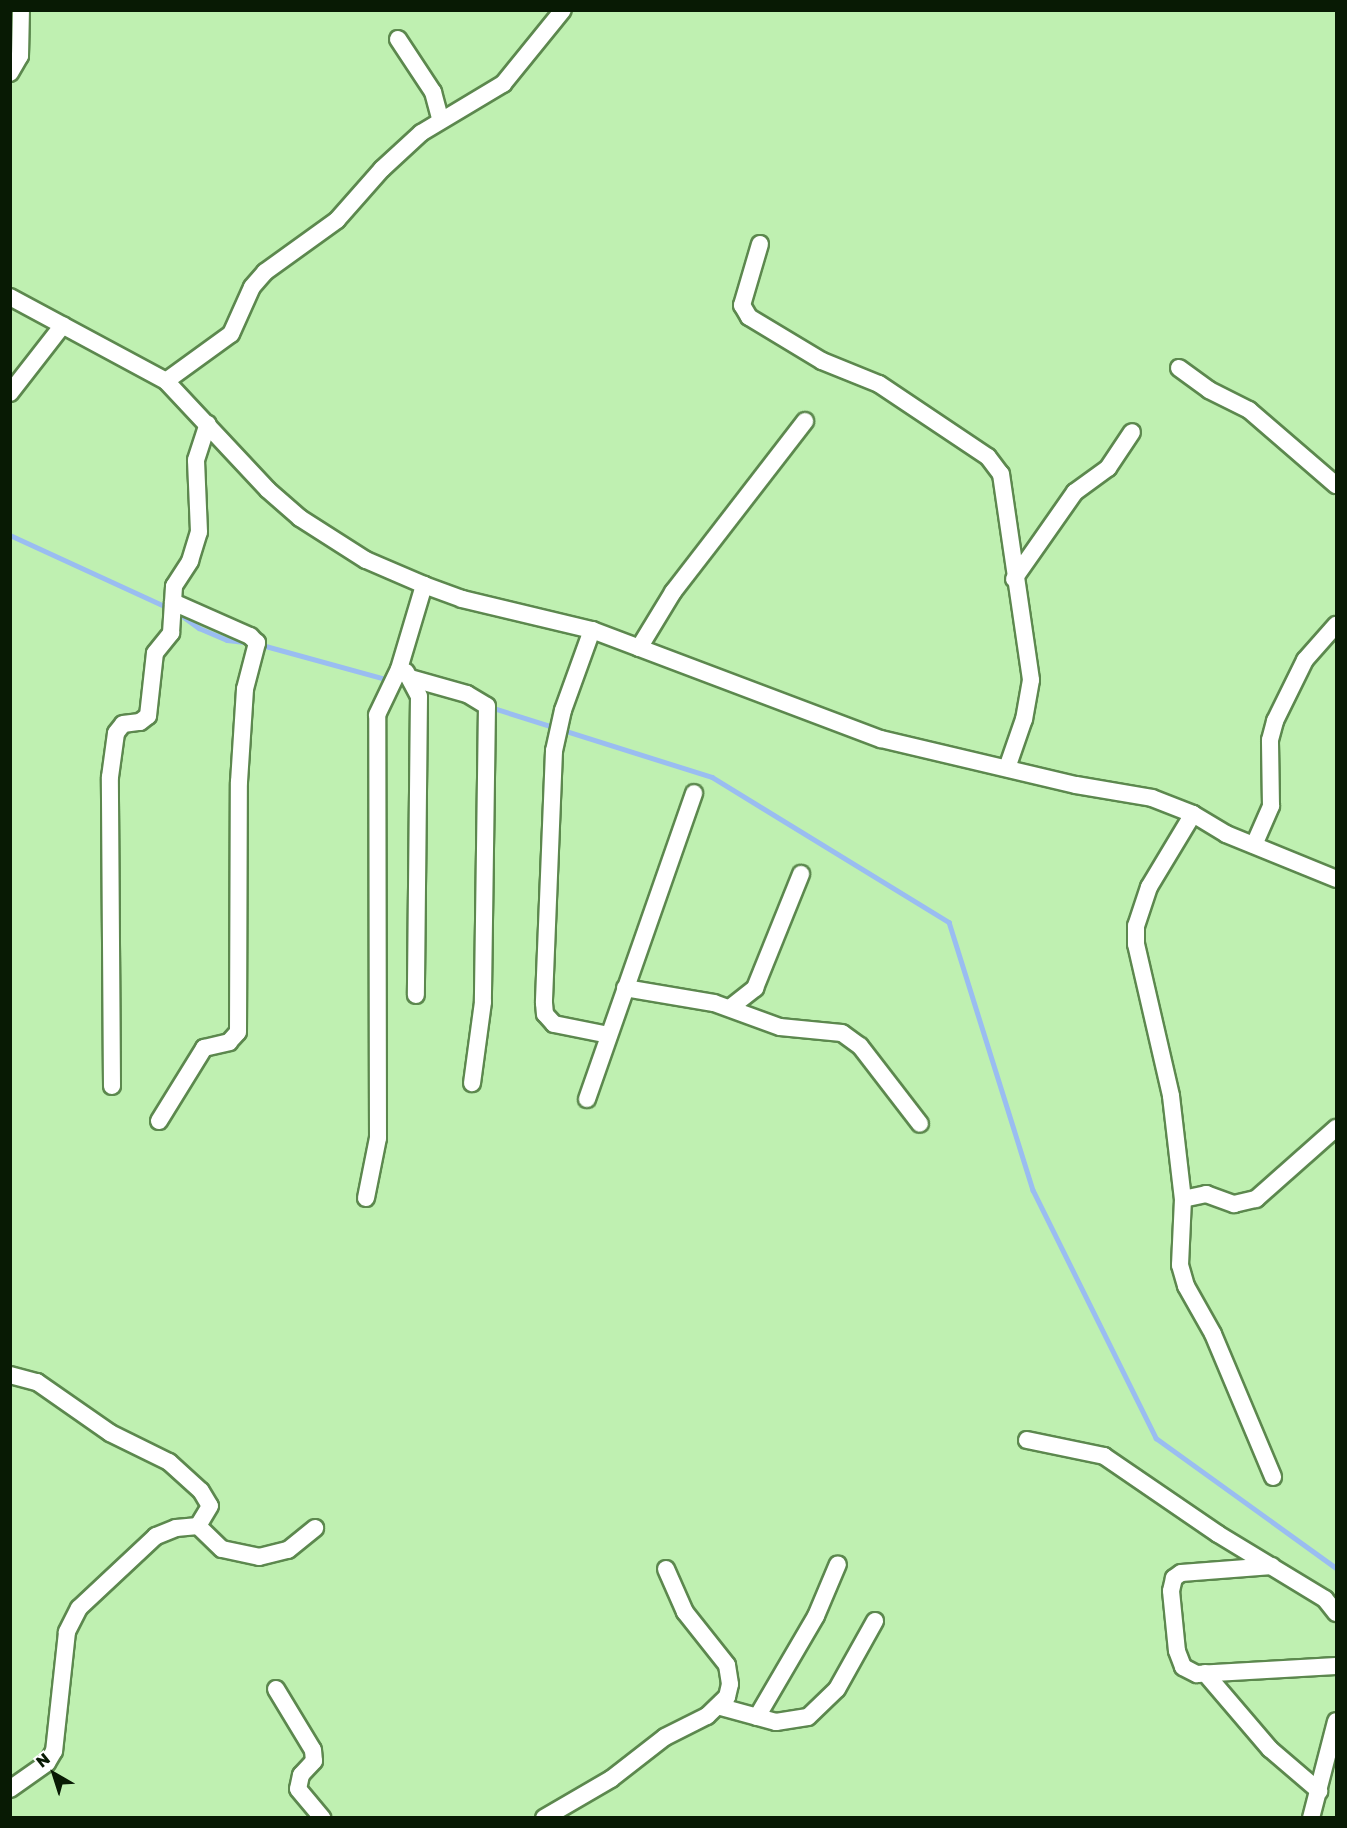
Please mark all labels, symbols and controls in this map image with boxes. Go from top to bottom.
north arrow [24,1744,84,1804]
text: N [32,1748,54,1772]

